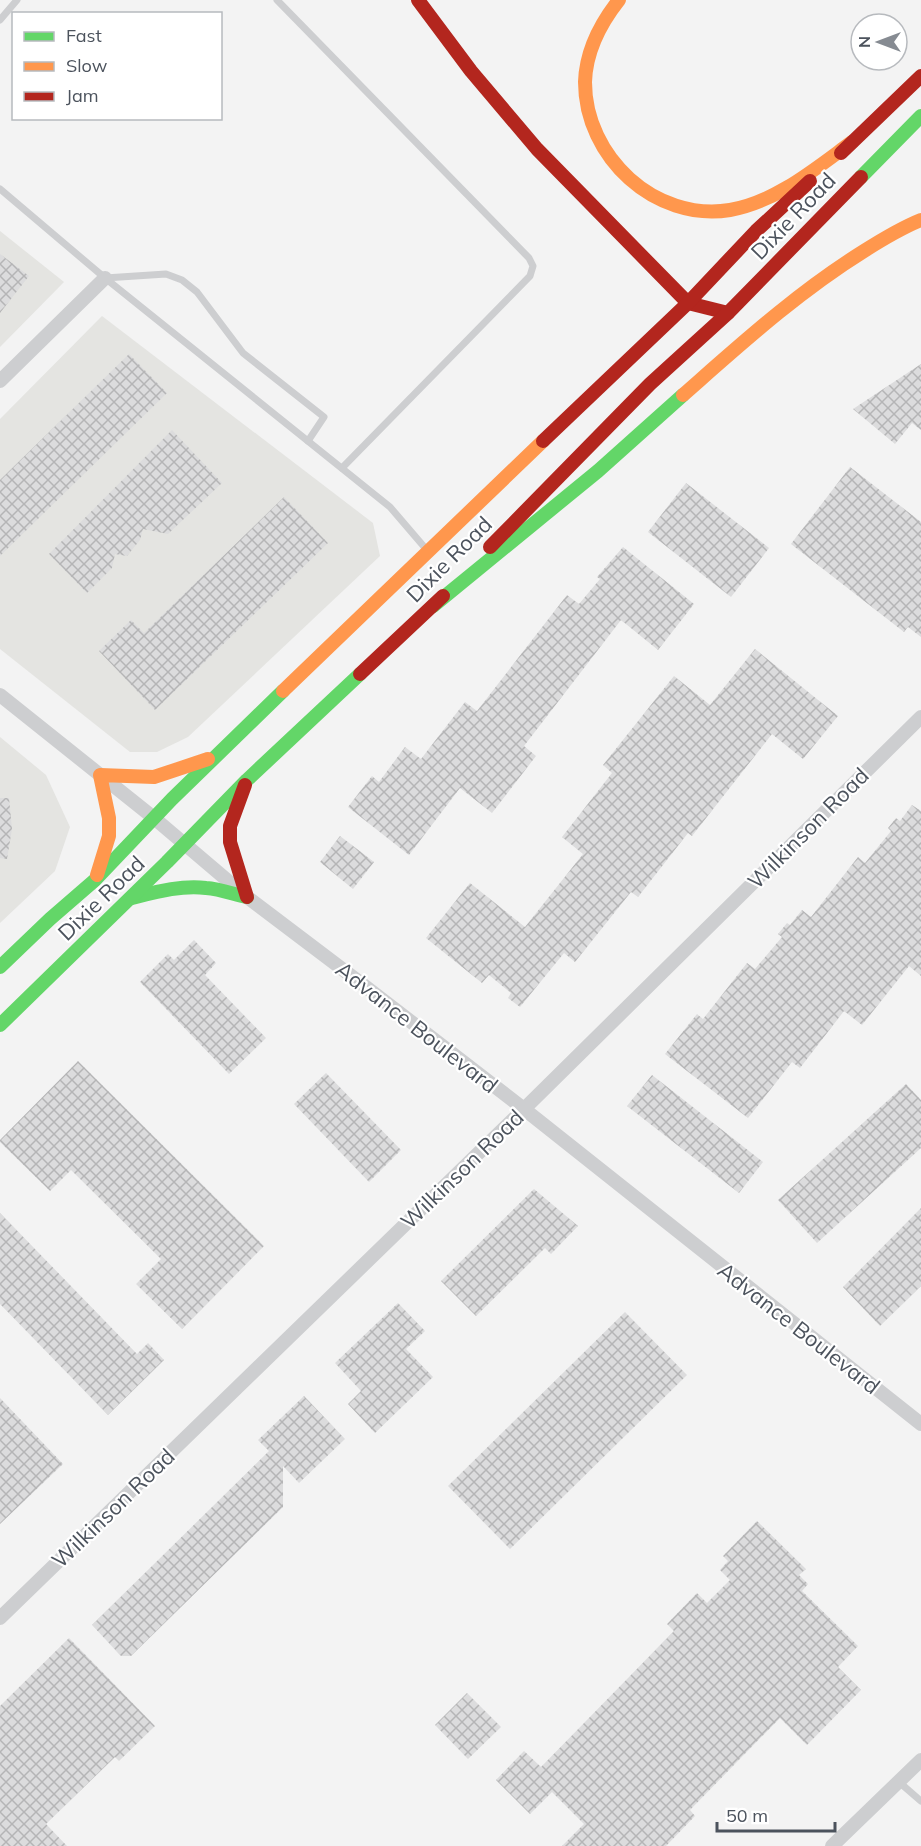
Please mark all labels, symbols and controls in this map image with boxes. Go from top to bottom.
legend [12,12,222,120]
north arrow [849,12,909,72]
text: Fast [66,24,102,47]
text: N [854,36,874,48]
text: Slow [66,54,108,77]
text: Jam [66,84,99,107]
street label: Dixie Road [745,167,841,265]
street label: Dixie Road [400,510,498,608]
street label: Wilkinson Road [741,761,875,895]
street label: Dixie Road [52,850,150,946]
street label: Advance Boulevard [330,955,504,1099]
street label: Wilkinson Road [395,1103,529,1235]
street label: Advance Boulevard [712,1256,886,1400]
street label: Wilkinson Road [46,1442,180,1574]
scale bar [717,1795,836,1833]
text: 50 m [726,1804,768,1827]

